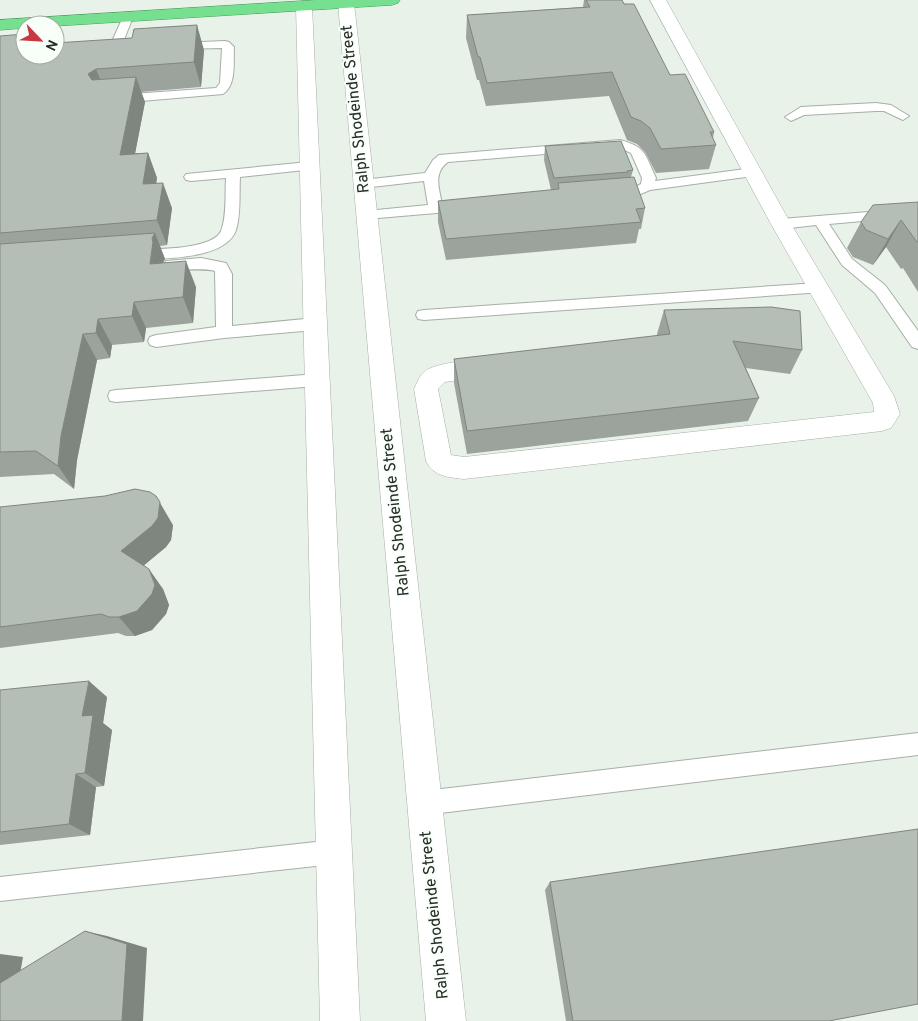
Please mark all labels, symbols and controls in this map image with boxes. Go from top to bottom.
north arrow [15,15,65,65]
street label: Ralph Shodeinde Street [337,24,375,194]
text: N [41,37,60,53]
street label: Ralph Shodeinde Street [377,427,415,597]
street label: Ralph Shodeinde Street [416,830,454,1000]

